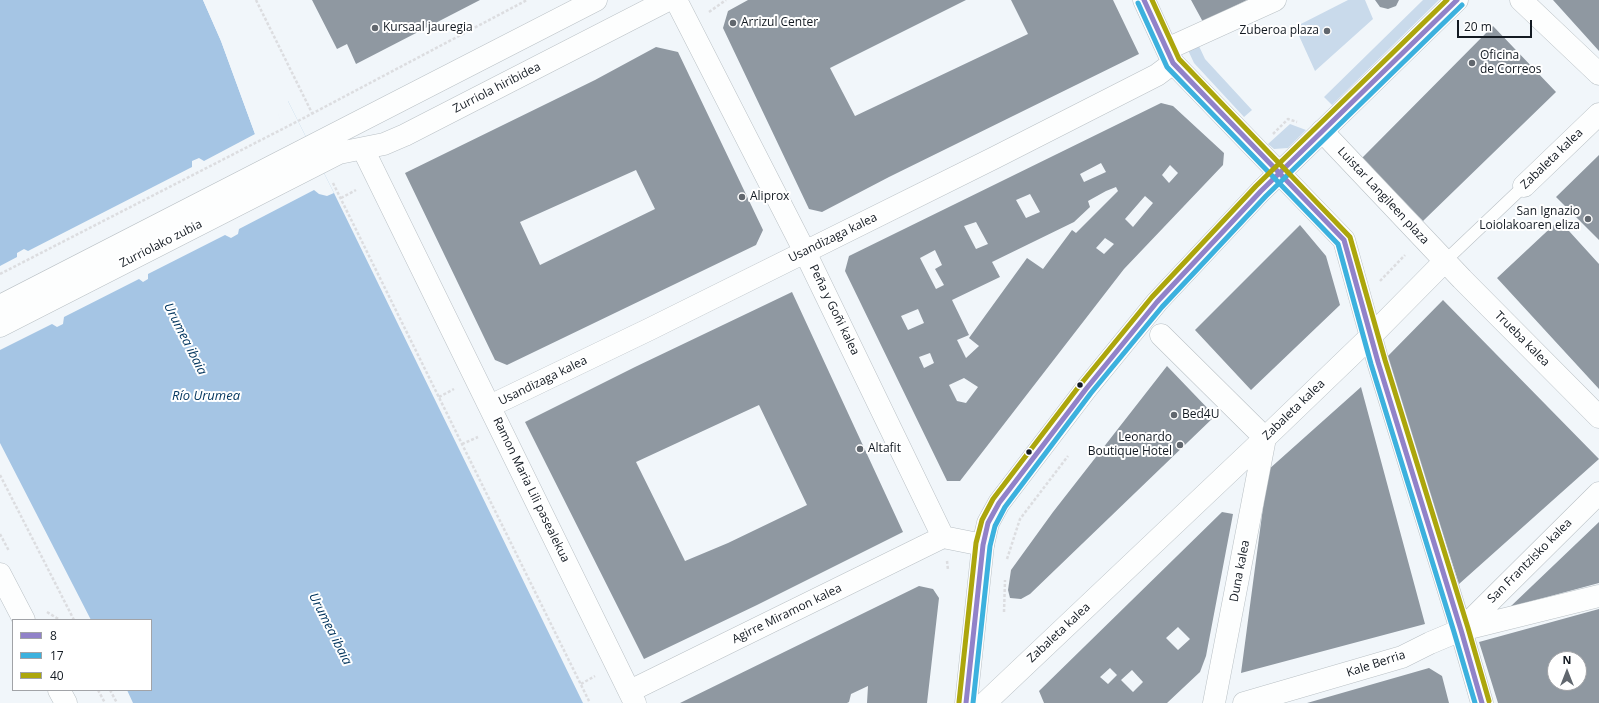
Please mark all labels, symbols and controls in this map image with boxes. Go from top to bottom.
scale bar [1459,12,1534,38]
place label: Arrizul Center [741,16,818,30]
marker: Arrizul Center [728,18,738,28]
text: 20 m [1464,18,1492,35]
place label: Kursaal jauregia [383,21,473,35]
marker: Kursaal jauregia [370,23,380,33]
place label: Zuberoa plaza [1239,24,1319,38]
marker: Zuberoa plaza [1322,26,1332,36]
place label: Oficina de Correos [1480,49,1541,77]
marker: Oficina de Correos [1467,58,1477,68]
street label: Zurriola hiribidea [451,60,543,116]
street label: Zabaleta kalea [1518,126,1586,192]
street label: Luistar Langileen plaza [1334,144,1432,248]
place label: Aliprox [750,190,789,204]
marker: Aliprox [737,192,747,202]
place label: San Ignazio Loiolakoaren eliza [1479,205,1580,233]
street label: Usandizaga kalea [786,210,880,266]
marker: San Ignazio Loiolakoaren eliza [1583,214,1593,224]
street label: Zurriolako zubia [117,217,205,271]
street label: Peña y Goñi kalea [806,262,862,358]
water label: Urumea ibaia [160,300,210,378]
street label: Trueba kalea [1491,308,1553,370]
street label: Usandizaga kalea [496,353,590,409]
street label: Zabaleta kalea [1260,377,1328,443]
unlabelled marker [1075,380,1085,390]
water label: Río Urumea [172,388,240,404]
place label: Bed4U [1182,408,1219,422]
marker: Bed4U [1169,410,1179,420]
street label: Ramon Maria Lili pasealekua [490,415,572,565]
place label: Leonardo Boutique Hotel [1088,431,1172,459]
marker: Leonardo Boutique Hotel [1175,440,1185,450]
place label: Altafit [868,442,901,456]
marker: Altafit [855,444,865,454]
unlabelled marker [1024,447,1034,457]
street label: San Frantzisko kalea [1485,516,1575,606]
street label: Duna kalea [1227,539,1253,603]
street label: Agirre Miramon kalea [730,581,844,647]
water label: Urumea ibaia [305,590,355,668]
street label: Zabaleta kalea [1025,600,1093,666]
legend [12,619,152,691]
text: 8 [50,627,57,644]
text: 17 [50,647,64,664]
street label: Kale Berria [1345,648,1407,680]
north arrow [1547,651,1587,691]
text: N [1563,652,1571,667]
text: 40 [50,667,64,684]

